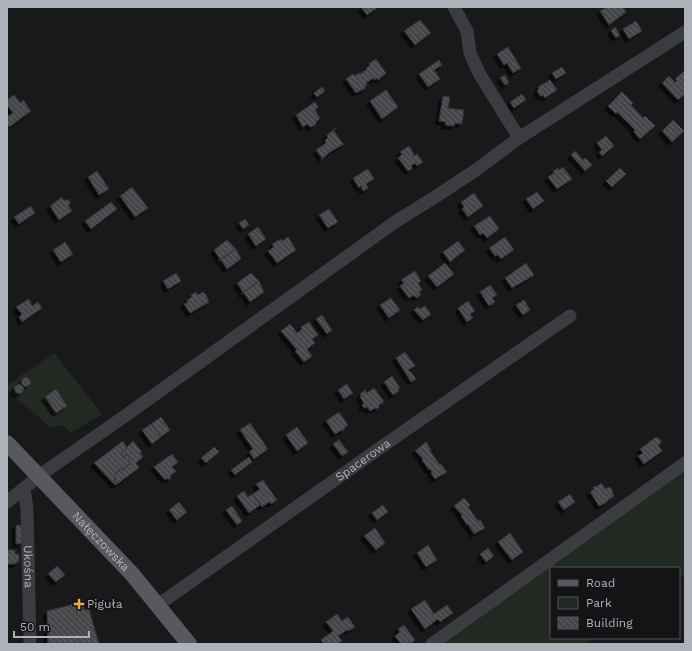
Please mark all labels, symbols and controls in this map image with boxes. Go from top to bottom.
street label: Spacerowa [333,436,393,484]
street label: Nałęczowska [69,509,133,574]
street label: Ukośna [21,545,36,588]
legend [550,567,680,639]
text: Road [586,576,615,590]
text: Park [586,596,612,610]
place label: Piguła [87,597,123,611]
marker: Piguła [74,599,84,609]
scale bar [14,613,89,639]
text: Building [586,616,633,630]
text: 50 m [20,620,50,634]

